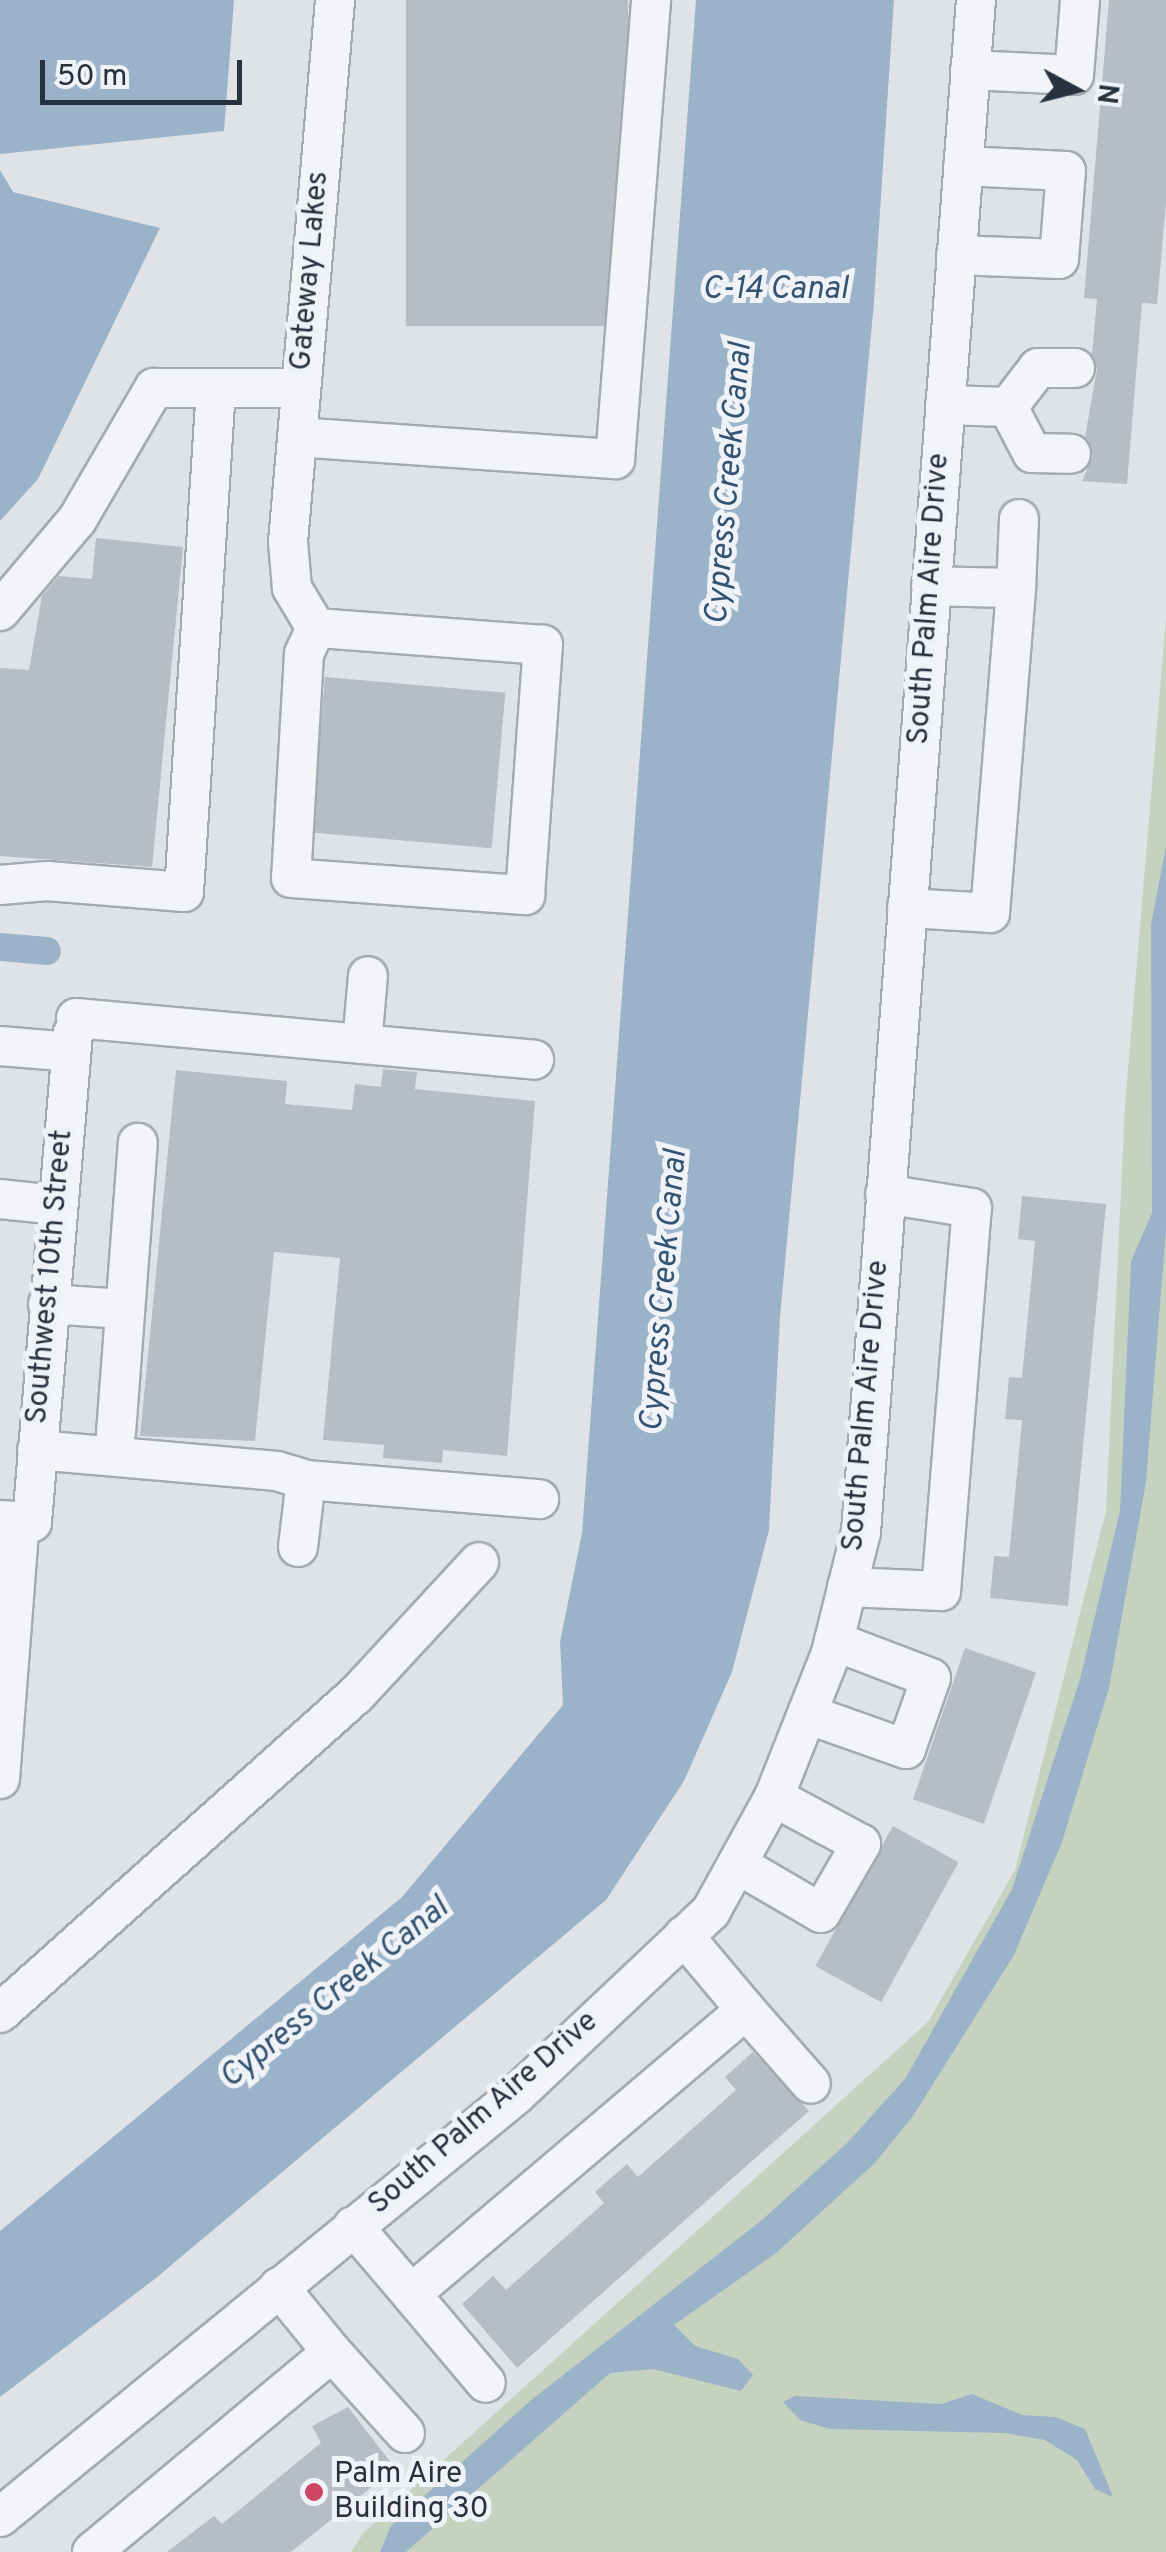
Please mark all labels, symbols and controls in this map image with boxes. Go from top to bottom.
scale bar [45,40,248,102]
north arrow [1026,40,1126,140]
text: 50 m [57,59,127,96]
text: N [1087,81,1125,106]
street label: Gateway Lakes [284,170,338,372]
water label: C-14 Canal [702,271,848,309]
water label: Cypress Creek Canal [699,341,761,627]
street label: South Palm Aire Drive [902,451,958,747]
street label: Southwest 10th Street [20,1128,82,1426]
water label: Cypress Creek Canal [634,1148,696,1434]
street label: South Palm Aire Drive [836,1258,898,1554]
water label: Cypress Creek Canal [213,1890,457,2098]
street label: South Palm Aire Drive [362,2004,606,2224]
place label: Palm Aire Building 30 [334,2457,489,2528]
marker: Palm Aire Building 30 [303,2481,325,2503]

